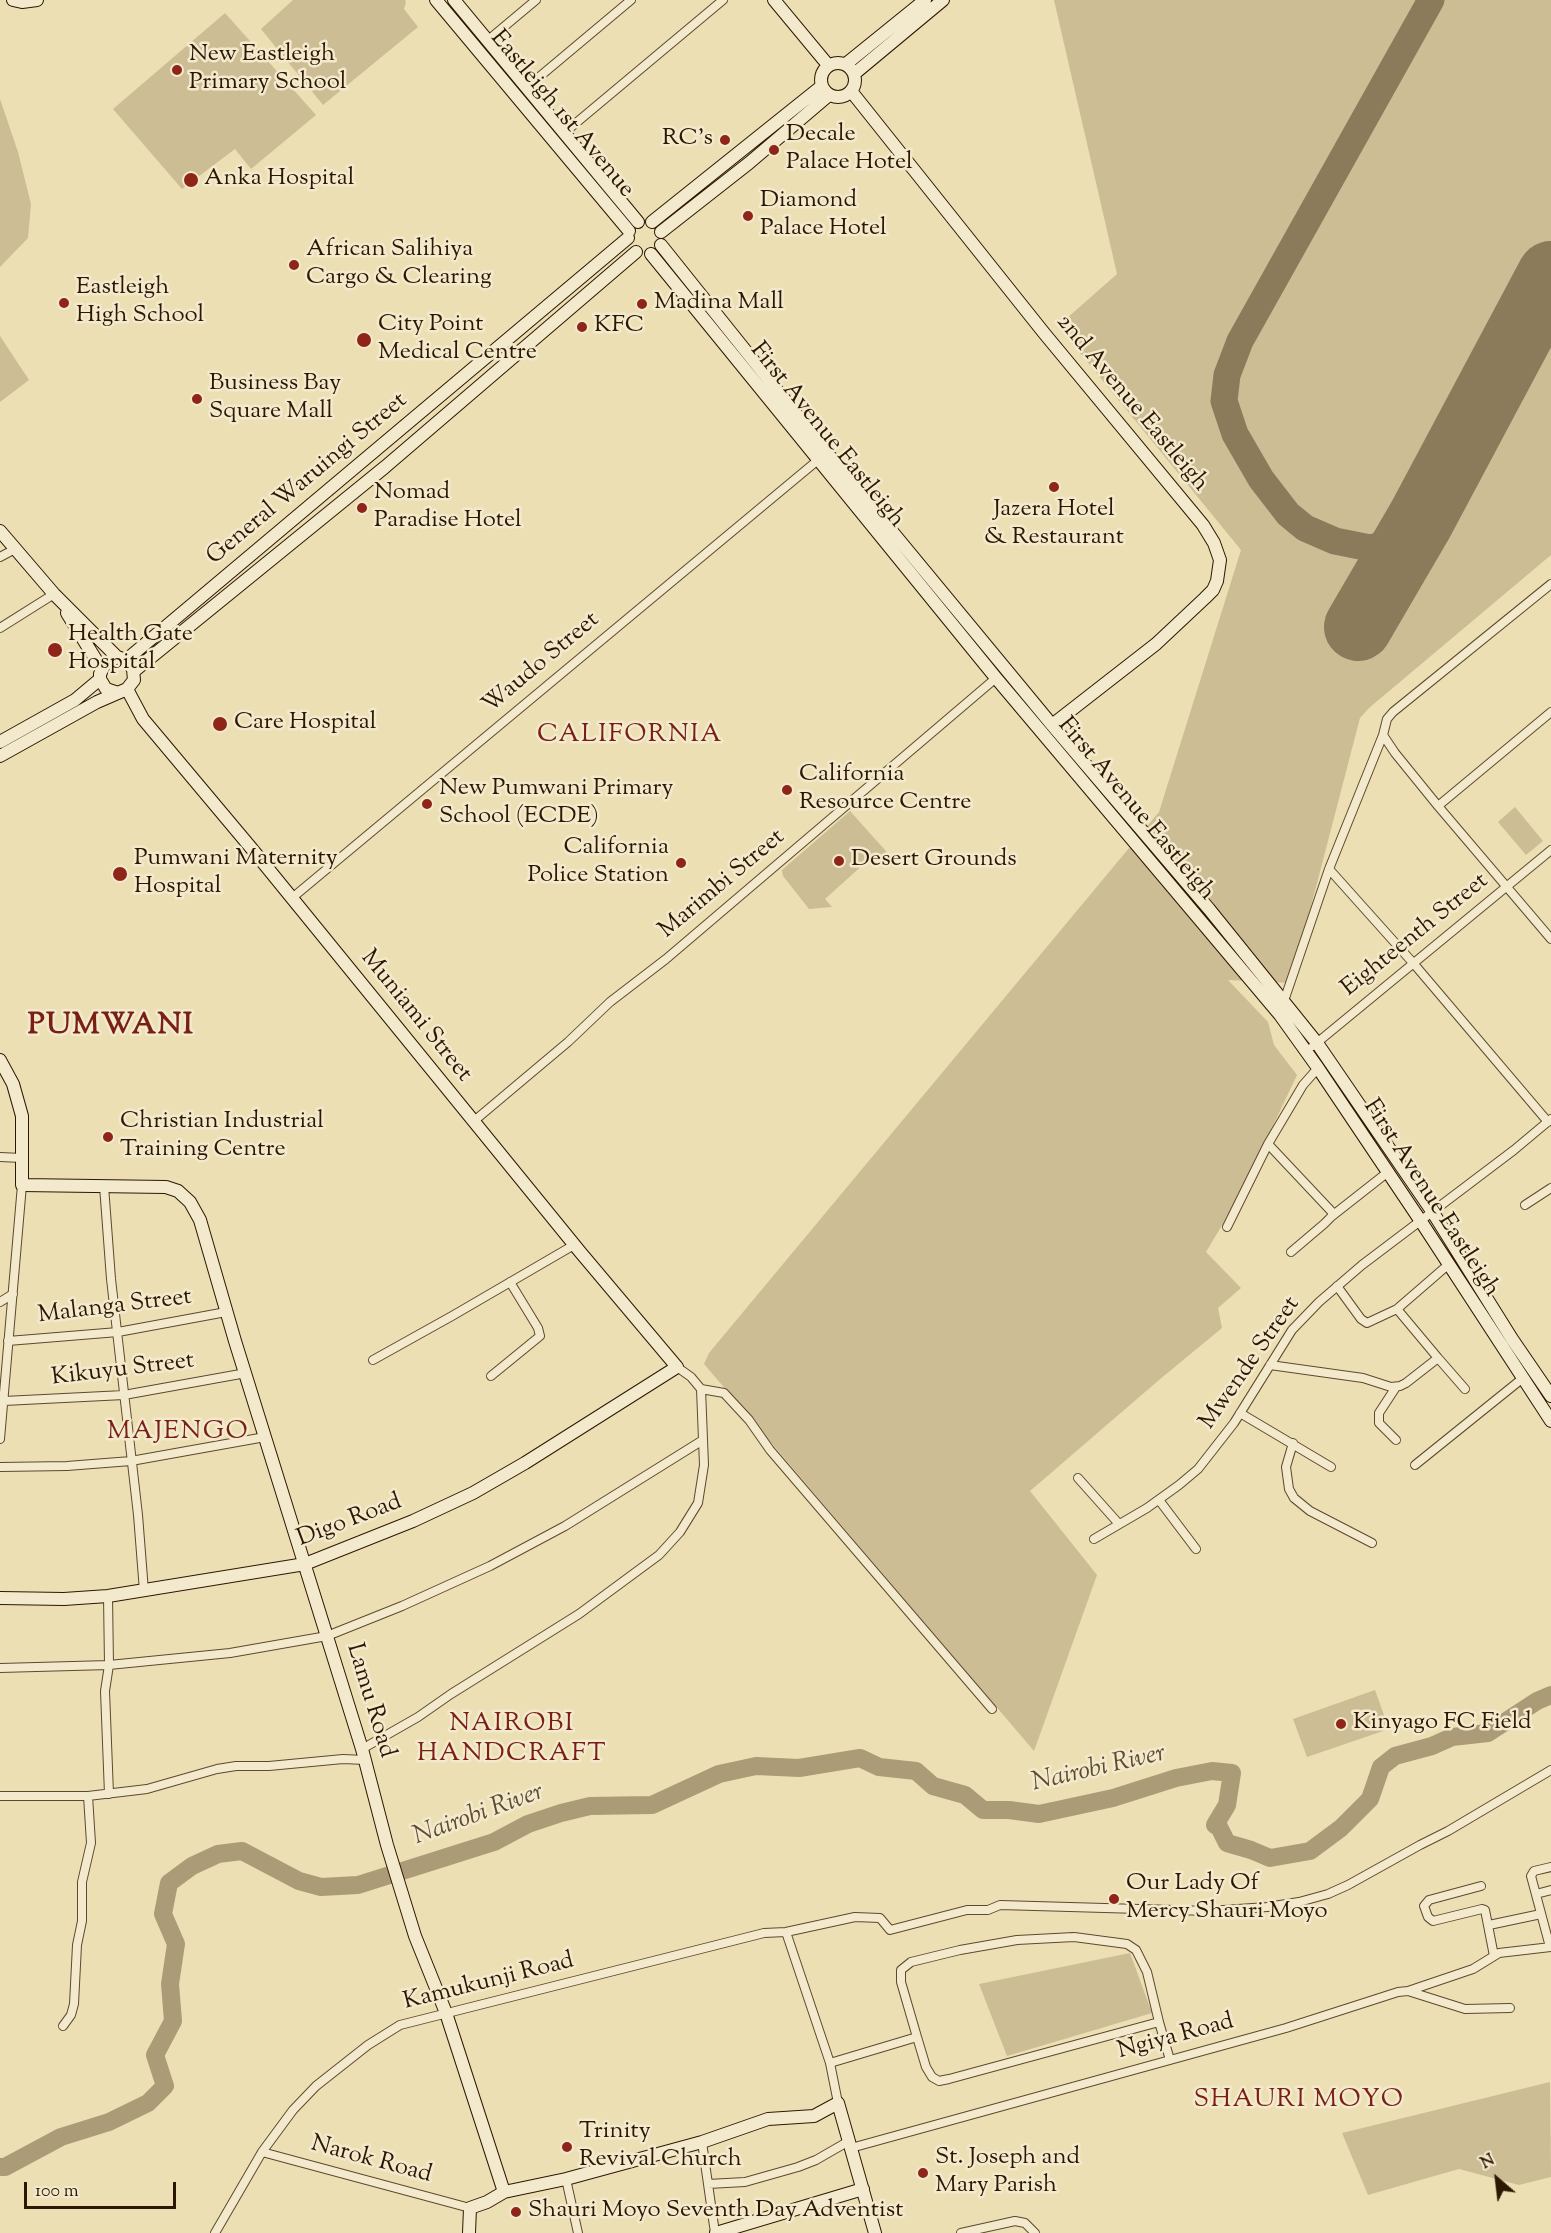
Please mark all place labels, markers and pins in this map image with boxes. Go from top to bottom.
place label: New Eastleigh Primary School [189,42,346,98]
marker: New Eastleigh Primary School [170,63,184,77]
place label: Decale Palace Hotel [786,122,913,178]
place label: RC's [662,126,713,154]
marker: RC's [718,133,732,147]
marker: Decale Palace Hotel [767,143,781,157]
place label: Anka Hospital [204,166,354,194]
marker: Anka Hospital [182,171,200,189]
place label: Diamond Palace Hotel [760,188,887,244]
marker: Diamond Palace Hotel [741,209,755,223]
place label: African Salihiya Cargo & Clearing [306,237,492,293]
marker: African Salihiya Cargo & Clearing [287,258,301,272]
place label: Eastleigh High School [76,275,204,331]
place label: Madina Mall [654,290,784,318]
marker: Eastleigh High School [57,296,71,310]
marker: Madina Mall [635,297,649,311]
place label: City Point Medical Centre [378,312,537,368]
place label: KFC [594,313,644,341]
marker: KFC [575,320,589,334]
marker: City Point Medical Centre [355,331,373,349]
place label: Business Bay Square Mall [209,371,341,427]
marker: Business Bay Square Mall [190,392,204,406]
place label: Nomad Paradise Hotel [374,480,522,536]
marker: Jazera Hotel & Restaurant [1047,480,1061,494]
place label: Jazera Hotel & Restaurant [984,497,1124,553]
marker: Nomad Paradise Hotel [355,501,369,515]
place label: Health Gate Hospital [68,622,193,678]
marker: Health Gate Hospital [46,641,64,659]
place label: Care Hospital [234,710,377,738]
marker: Care Hospital [211,715,229,733]
place label: California Resource Centre [799,762,971,818]
place label: New Pumwani Primary School (ECDE) [439,776,674,832]
marker: California Resource Centre [780,783,794,797]
marker: New Pumwani Primary School (ECDE) [420,797,434,811]
place label: California Police Station [527,835,669,891]
place label: Pumwani Maternity Hospital [134,846,338,902]
place label: Desert Grounds [851,847,1017,875]
marker: Desert Grounds [832,854,846,868]
marker: California Police Station [674,856,688,870]
marker: Pumwani Maternity Hospital [111,865,129,883]
place label: Christian Industrial Training Centre [120,1109,324,1165]
marker: Christian Industrial Training Centre [101,1130,115,1144]
place label: Kinyago FC Field [1353,1710,1532,1738]
marker: Kinyago FC Field [1334,1717,1348,1731]
place label: Our Lady Of Mercy Shauri Moyo [1126,1871,1328,1927]
marker: Our Lady Of Mercy Shauri Moyo [1107,1892,1121,1906]
place label: Trinity Revival Church [579,2119,742,2175]
marker: Trinity Revival Church [560,2140,574,2154]
place label: St. Joseph and Mary Parish [935,2145,1080,2201]
marker: St. Joseph and Mary Parish [916,2166,930,2180]
place label: Shauri Moyo Seventh Day Adventist [528,2198,903,2226]
marker: Shauri Moyo Seventh Day Adventist [509,2205,523,2219]

